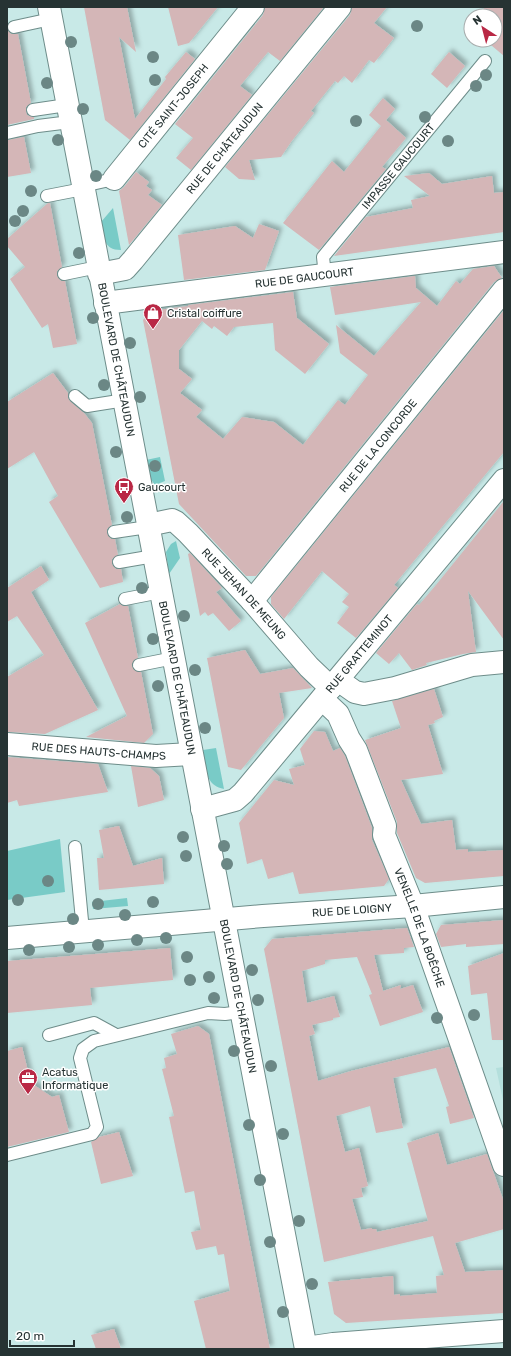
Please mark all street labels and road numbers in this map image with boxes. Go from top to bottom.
street label: CITÉ SAINT-JOSEPH [136,61,211,151]
street label: RUE DE CHÂTEAUDUN [184,100,266,197]
street label: IMPASSE GAUCOURT [359,121,438,212]
street label: RUE DE GAUCOURT [254,265,355,291]
street label: BOULEVARD DE CHÂTEAUDUN [95,282,137,438]
street label: RUE DE LA CONCORDE [337,397,420,495]
street label: RUE JEHAN DE MEUNG [199,546,288,642]
street label: BOULEVARD DE CHÂTEAUDUN [156,600,198,756]
street label: RUE GRATTEMINOT [323,612,396,696]
street label: RUE DES HAUTS-CHAMPS [31,740,166,763]
street label: VENELLE DE LA BOÊCHE [391,866,447,990]
street label: RUE DE LOIGNY [311,901,392,920]
street label: BOULEVARD DE CHÂTEAUDUN [217,918,259,1074]

